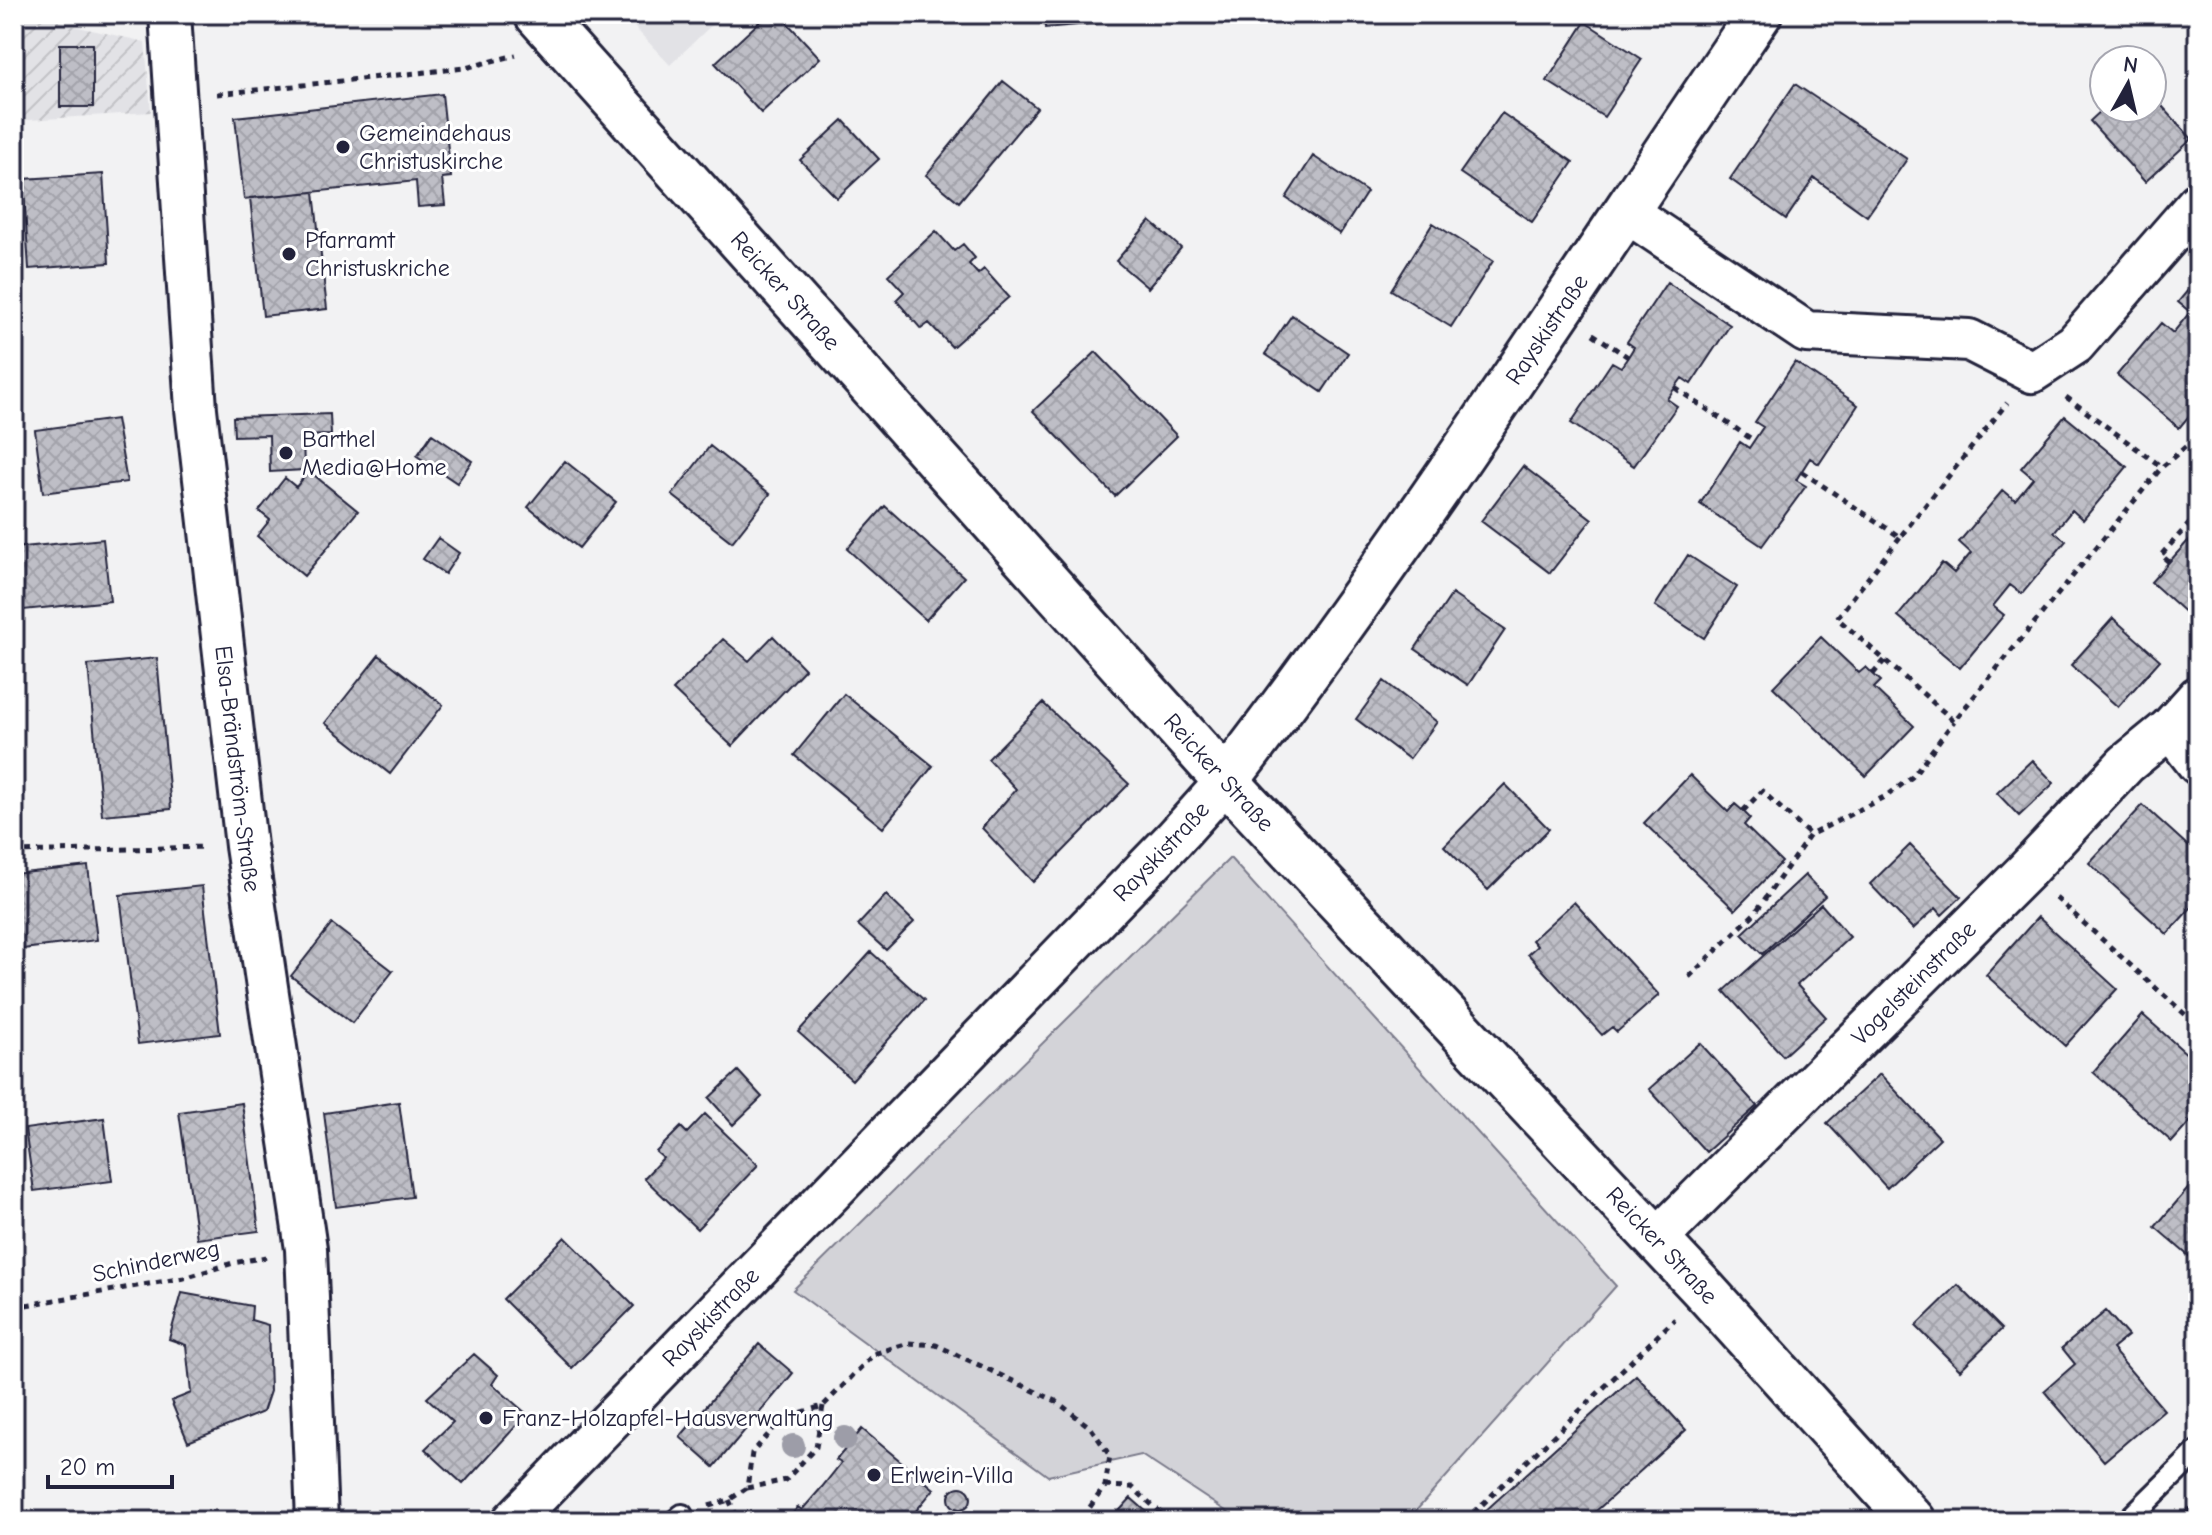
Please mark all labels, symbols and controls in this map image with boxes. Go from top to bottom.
north arrow [2088,44,2168,124]
text: N [2122,51,2140,79]
place label: Gemeindehaus Christuskirche [359,119,511,175]
marker: Gemeindehaus Christuskirche [334,138,352,156]
place label: Pfarramt Christuskriche [305,226,450,282]
street label: Reicker Straße [725,226,846,356]
marker: Pfarramt Christuskriche [280,245,298,263]
street label: Rayskistraße [1500,269,1594,390]
place label: Barthel Media@Home [302,425,447,481]
marker: Barthel Media@Home [277,444,295,462]
street label: Elsa-Brändström-Straße [209,644,267,894]
street label: Reicker Straße [1158,708,1280,837]
street label: Rayskistraße [1107,796,1215,907]
street label: Vogelsteinstraße [1846,915,1982,1051]
street label: Reicker Straße [1600,1181,1724,1310]
street label: Schinderweg [90,1234,222,1288]
street label: Rayskistraße [656,1262,765,1372]
place label: Franz-Holzapfel-Hausverwaltung [502,1404,834,1432]
marker: Franz-Holzapfel-Hausverwaltung [477,1409,495,1427]
scale bar [48,1439,172,1489]
text: 20 m [60,1453,115,1481]
place label: Erlwein-Villa [890,1461,1014,1489]
marker: Erlwein-Villa [865,1466,883,1484]

